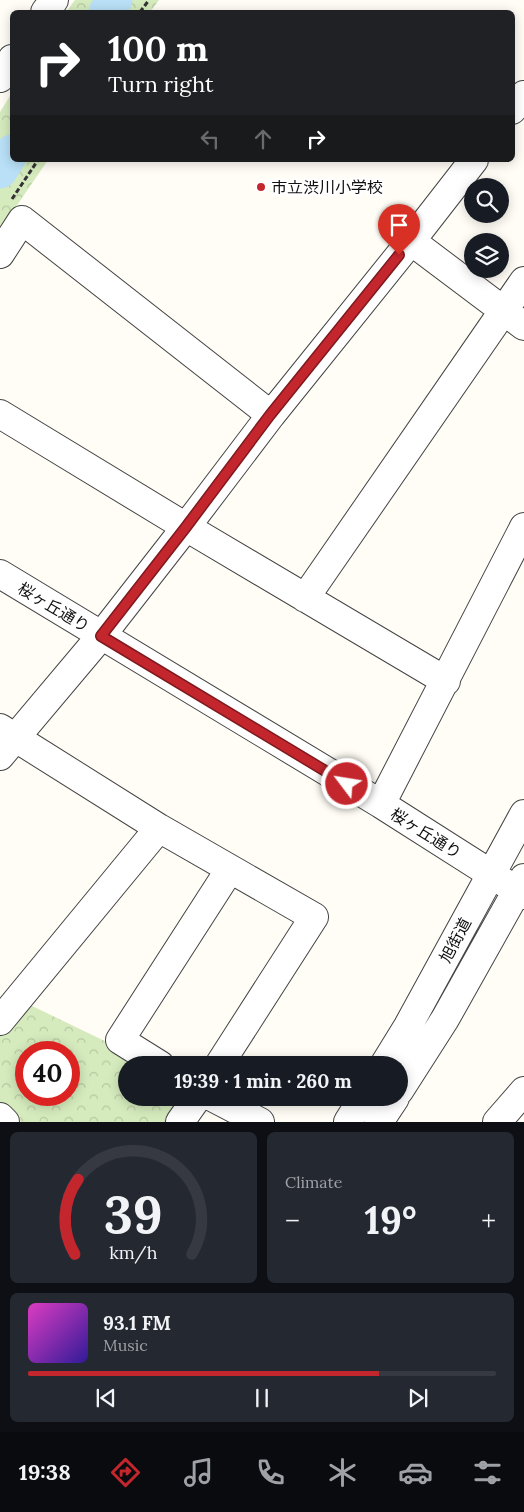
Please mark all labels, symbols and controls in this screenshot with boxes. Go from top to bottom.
text: 100 m [108,26,208,71]
icon: right [25,30,90,95]
text: Turn right [108,70,213,98]
icon: left [196,125,224,153]
icon: ahead [249,125,277,153]
icon: right [302,125,330,153]
place label: 市立渋川小学校 [271,177,383,197]
map controls [464,178,509,278]
button: search [464,178,509,223]
marker: 市立渋川小学校 [255,181,267,193]
pin [378,204,420,255]
icon: arrive [385,211,413,239]
button: layers [464,233,509,278]
street label: 桜ヶ丘通り [15,578,93,636]
position arrow [320,757,372,809]
street label: 桜ヶ丘通り [387,803,465,863]
street label: 旭街道 [435,914,475,966]
speed limit sign: 40 [15,1041,80,1106]
text: 19:39 · 1 min · 260 m [174,1069,352,1093]
text: Climate [285,1172,342,1192]
text: 39 [104,1181,163,1247]
text: 19° [365,1196,416,1244]
text: − [285,1203,300,1239]
text: + [481,1203,496,1239]
text: km/h [109,1241,158,1264]
text: 93.1 FM [103,1311,171,1335]
text: Music [103,1335,148,1355]
icon: previous [92,1384,120,1412]
icon: pause [248,1384,276,1412]
icon: next [404,1384,432,1412]
icon: directions [108,1455,143,1490]
icon: music [181,1455,216,1490]
icon: phone [253,1455,288,1490]
icon: climate [325,1455,360,1490]
icon: car [398,1455,433,1490]
icon: filters [470,1455,505,1490]
text: 19:38 [19,1458,71,1486]

